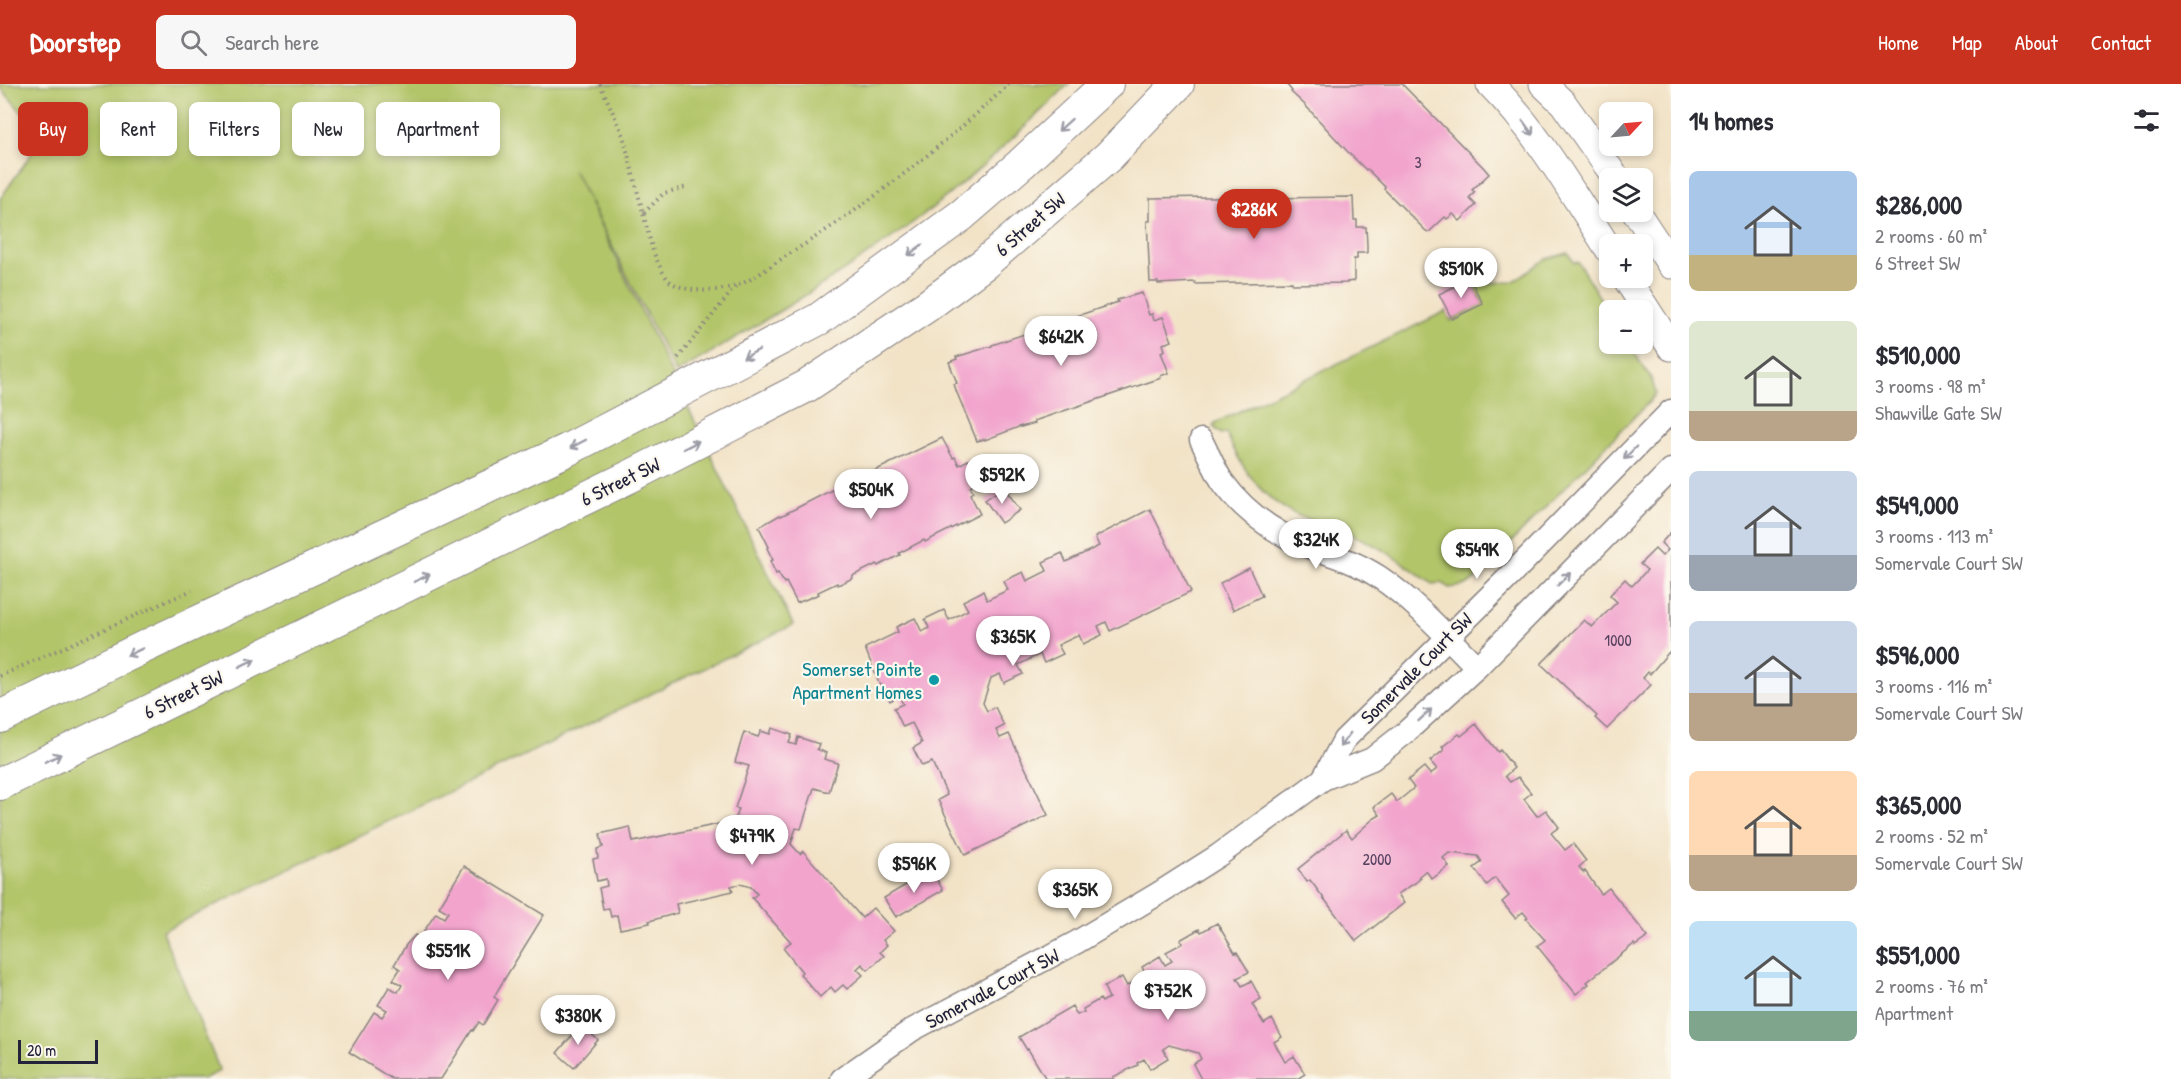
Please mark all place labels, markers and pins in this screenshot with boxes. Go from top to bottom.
pin: $286K [1212,189,1296,240]
pin: $510K [1419,248,1503,299]
pin: $642K [1019,316,1103,367]
pin: $592K [960,454,1044,505]
pin: $504K [829,469,913,520]
pin: $324K [1274,519,1358,570]
pin: $549K [1435,529,1519,580]
pin: $365K [971,616,1055,667]
place label: Somerset Pointe Apartment Homes [793,655,922,705]
marker: Somerset Pointe Apartment Homes [927,673,941,687]
pin: $479K [710,815,794,866]
pin: $596K [872,843,956,894]
pin: $365K [1033,869,1117,920]
pin: $551K [406,930,490,981]
pin: $752K [1126,970,1210,1021]
pin: $380K [536,995,620,1046]

